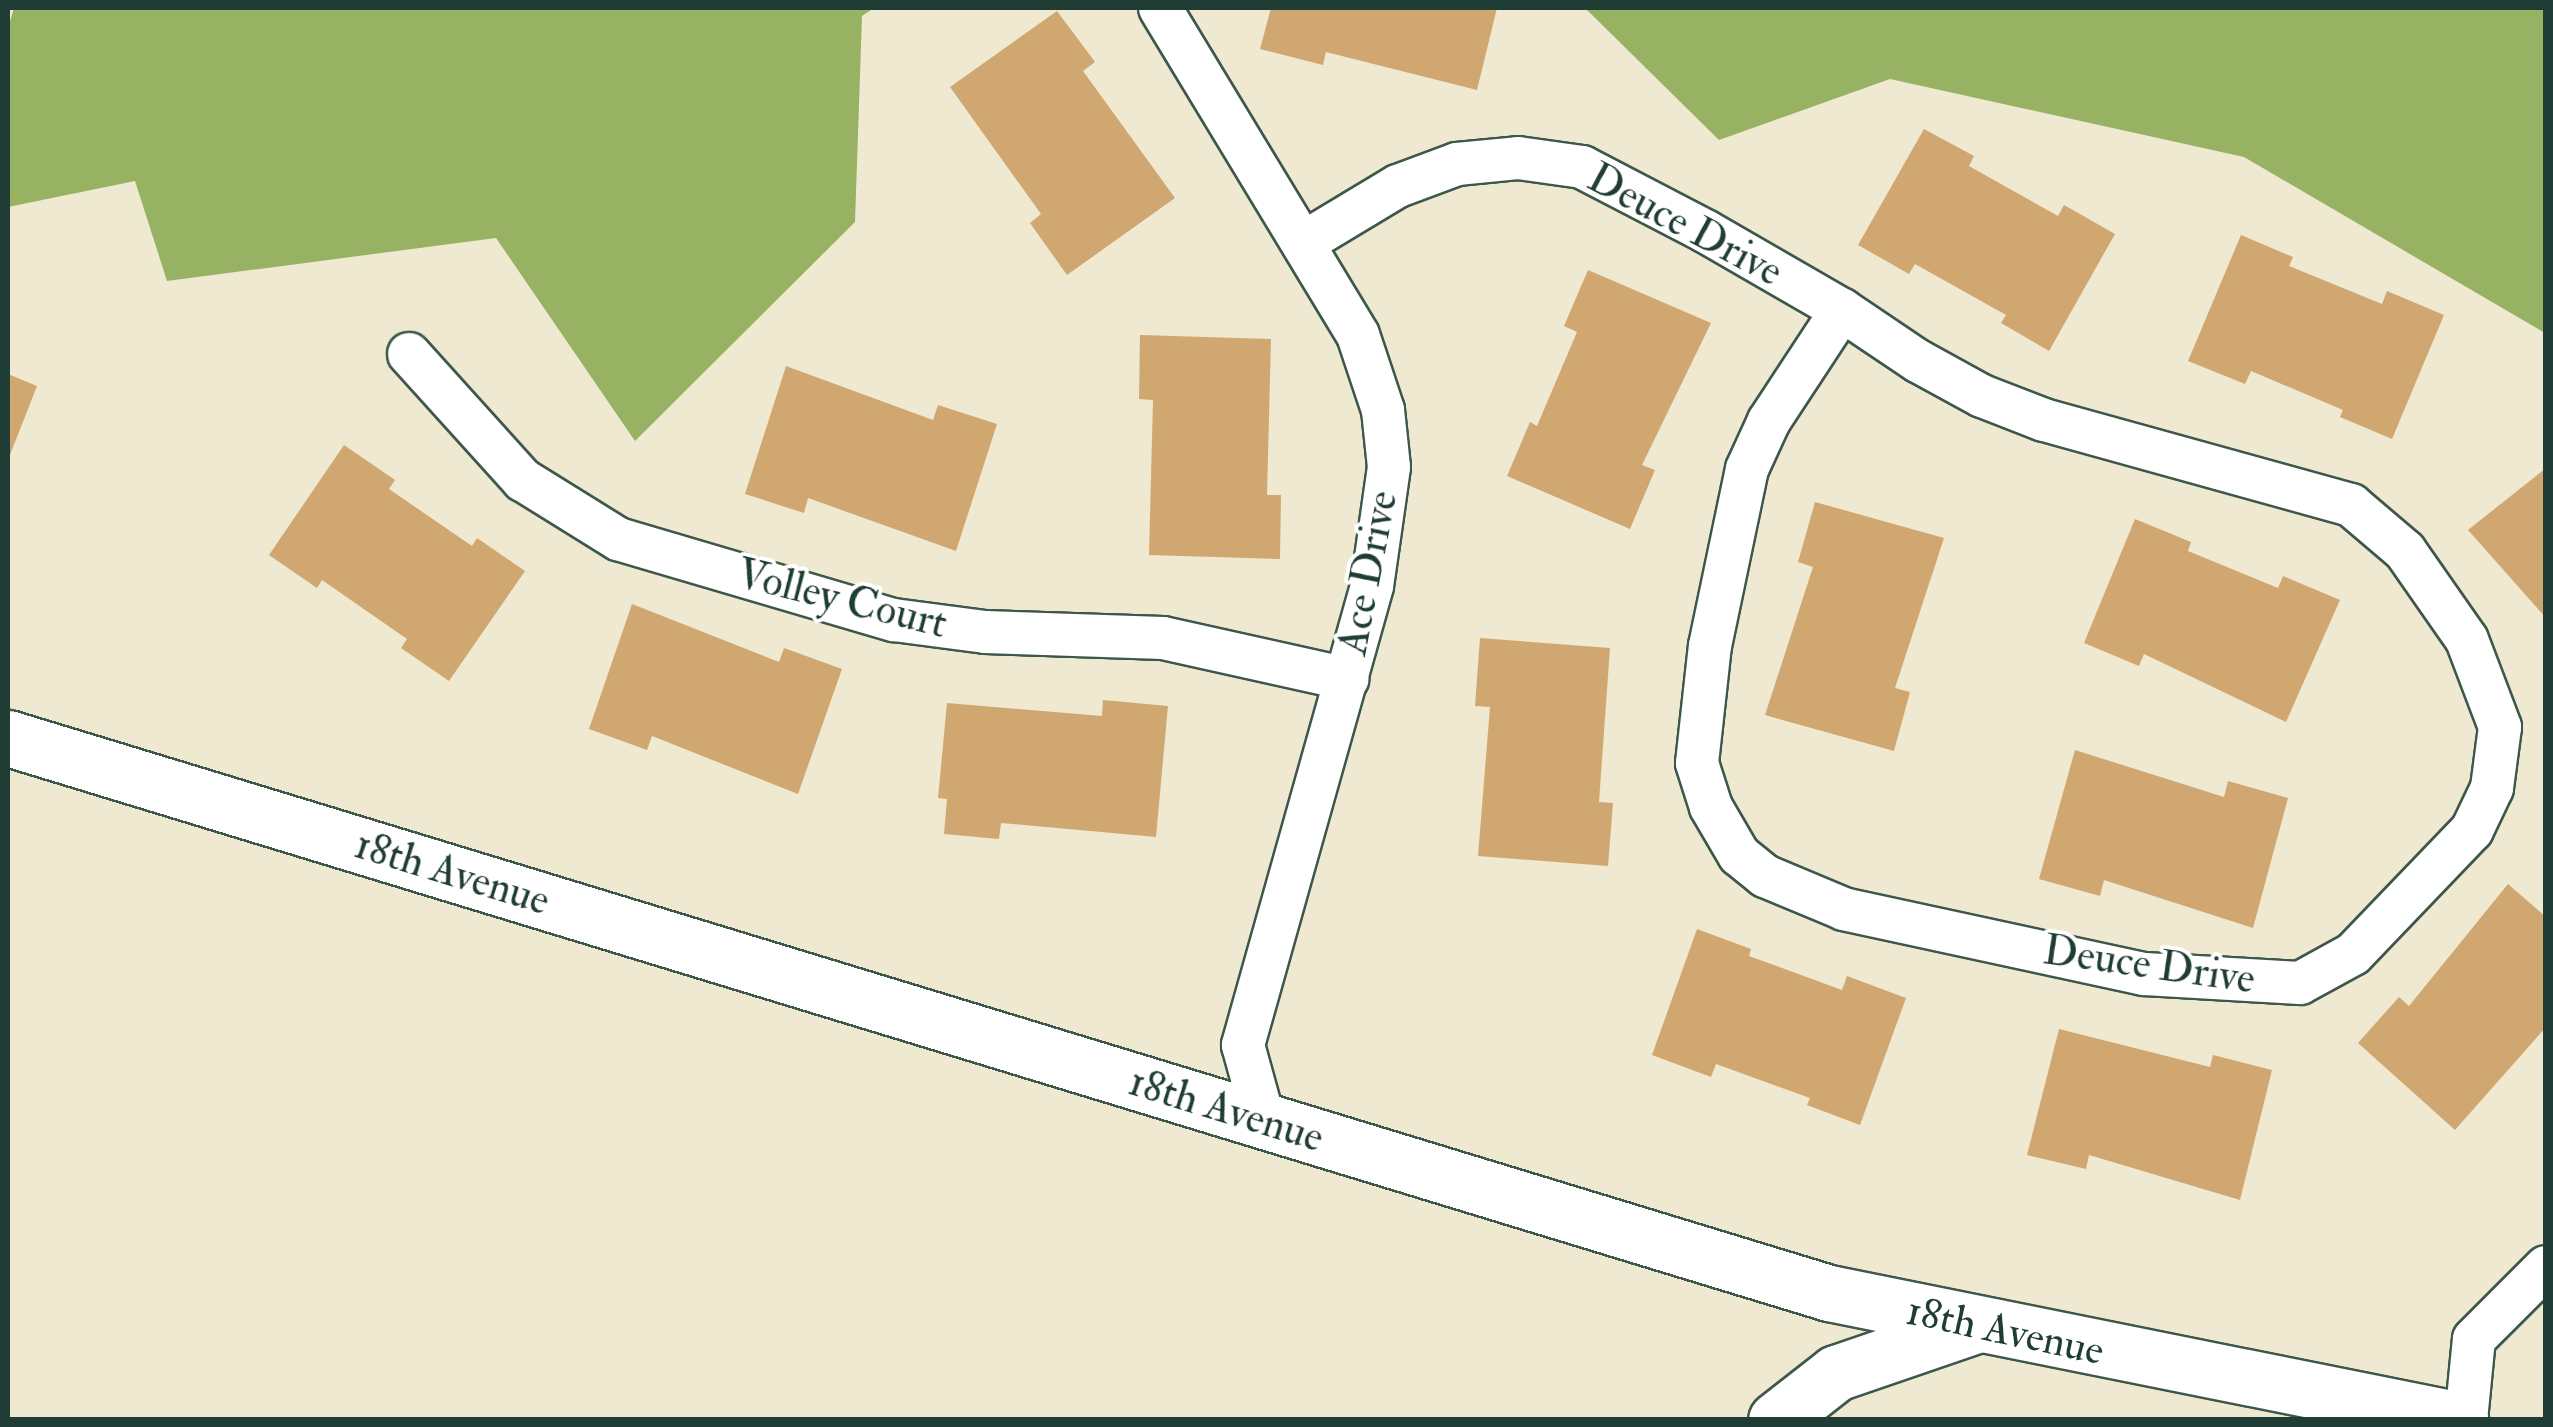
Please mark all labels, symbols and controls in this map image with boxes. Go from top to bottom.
street label: Deuce Drive [1579,153,1791,297]
street label: Ace Drive [1327,487,1409,659]
street label: Volley Court [732,549,952,649]
street label: 18th Avenue [349,820,555,926]
street label: Deuce Drive [2040,925,2258,1005]
street label: 18th Avenue [1123,1057,1329,1163]
street label: 18th Avenue [1902,1285,2108,1377]

